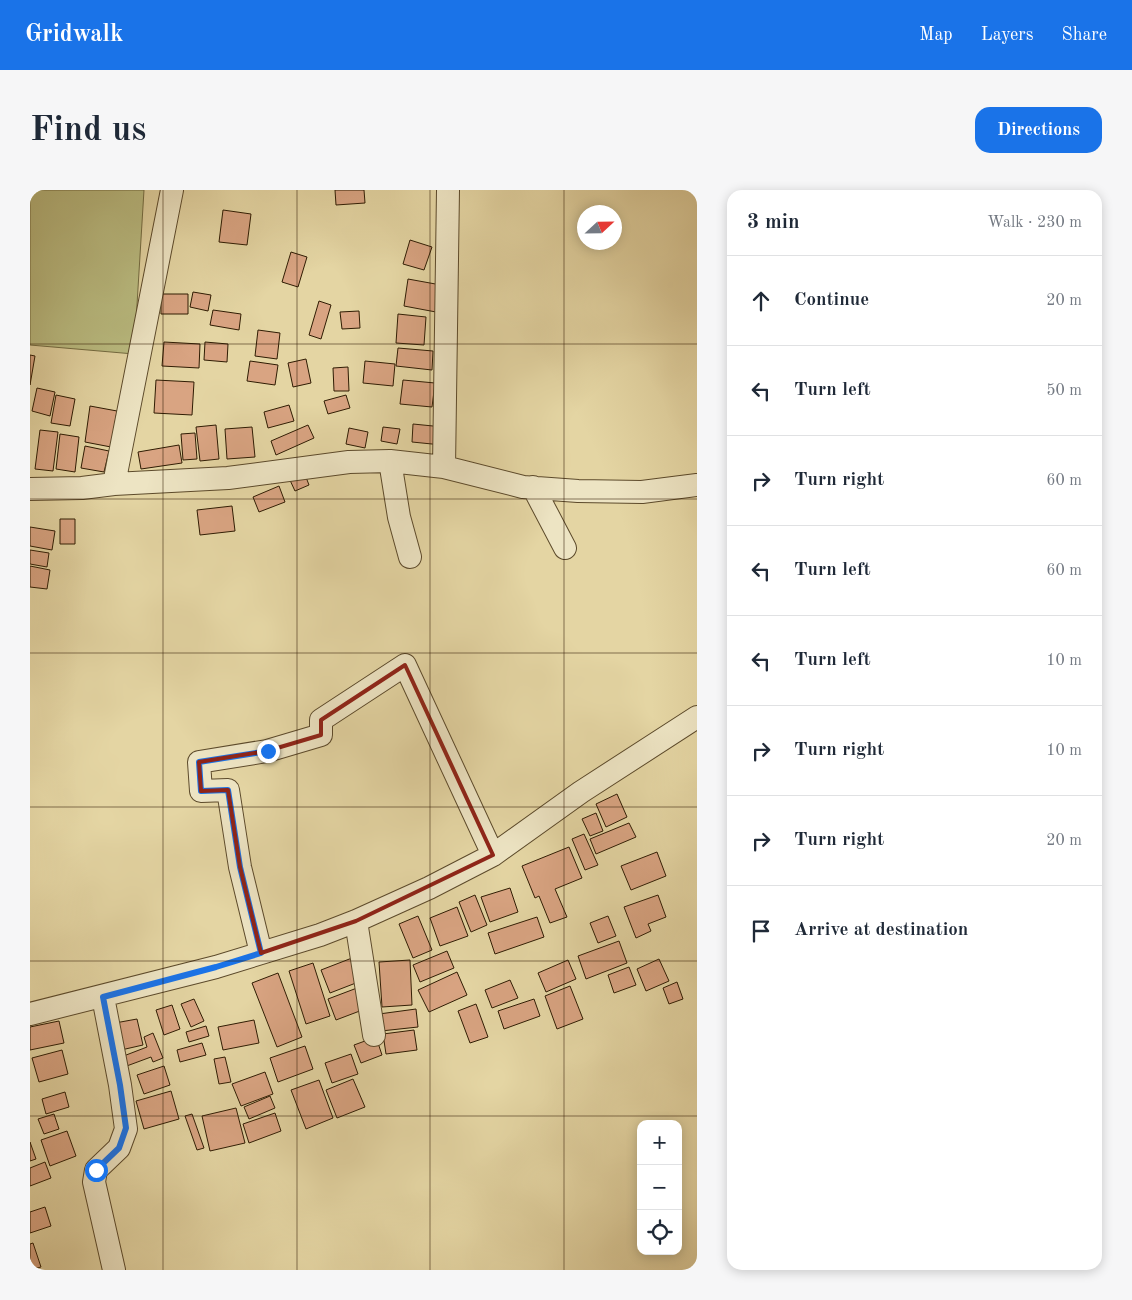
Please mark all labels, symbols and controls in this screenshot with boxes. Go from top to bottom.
text: Gridwalk [25,23,123,47]
text: Map [919,26,953,44]
text: Layers [981,26,1033,44]
text: Share [1061,26,1107,44]
button: Directions [975,107,1102,153]
text: Find us [30,113,146,148]
north arrow [577,205,622,250]
text: 3 min [747,212,800,233]
text: Walk · 230 m [987,215,1082,231]
icon: ahead [747,287,775,315]
text: Continue [794,291,869,310]
text: 20 m [1046,293,1082,309]
icon: left [747,377,775,405]
text: Turn left [794,381,871,400]
text: 50 m [1046,383,1082,399]
icon: right [747,467,775,495]
text: Turn right [794,471,884,490]
text: 60 m [1046,473,1082,489]
icon: left [747,557,775,585]
text: Turn left [794,561,871,580]
text: 60 m [1046,563,1082,579]
icon: left [747,647,775,675]
text: Turn left [794,651,871,670]
text: 10 m [1046,653,1082,669]
icon: right [747,737,775,765]
route end [257,740,280,763]
text: Turn right [794,741,884,760]
text: 10 m [1046,743,1082,759]
icon: right [747,827,775,855]
text: Turn right [794,831,884,850]
text: 20 m [1046,833,1082,849]
icon: arrive [747,917,775,945]
text: Arrive at destination [794,921,968,940]
map controls [637,1120,682,1255]
button: + [637,1120,682,1165]
route start [85,1159,108,1182]
button: − [637,1165,682,1210]
button: locate [637,1210,682,1255]

